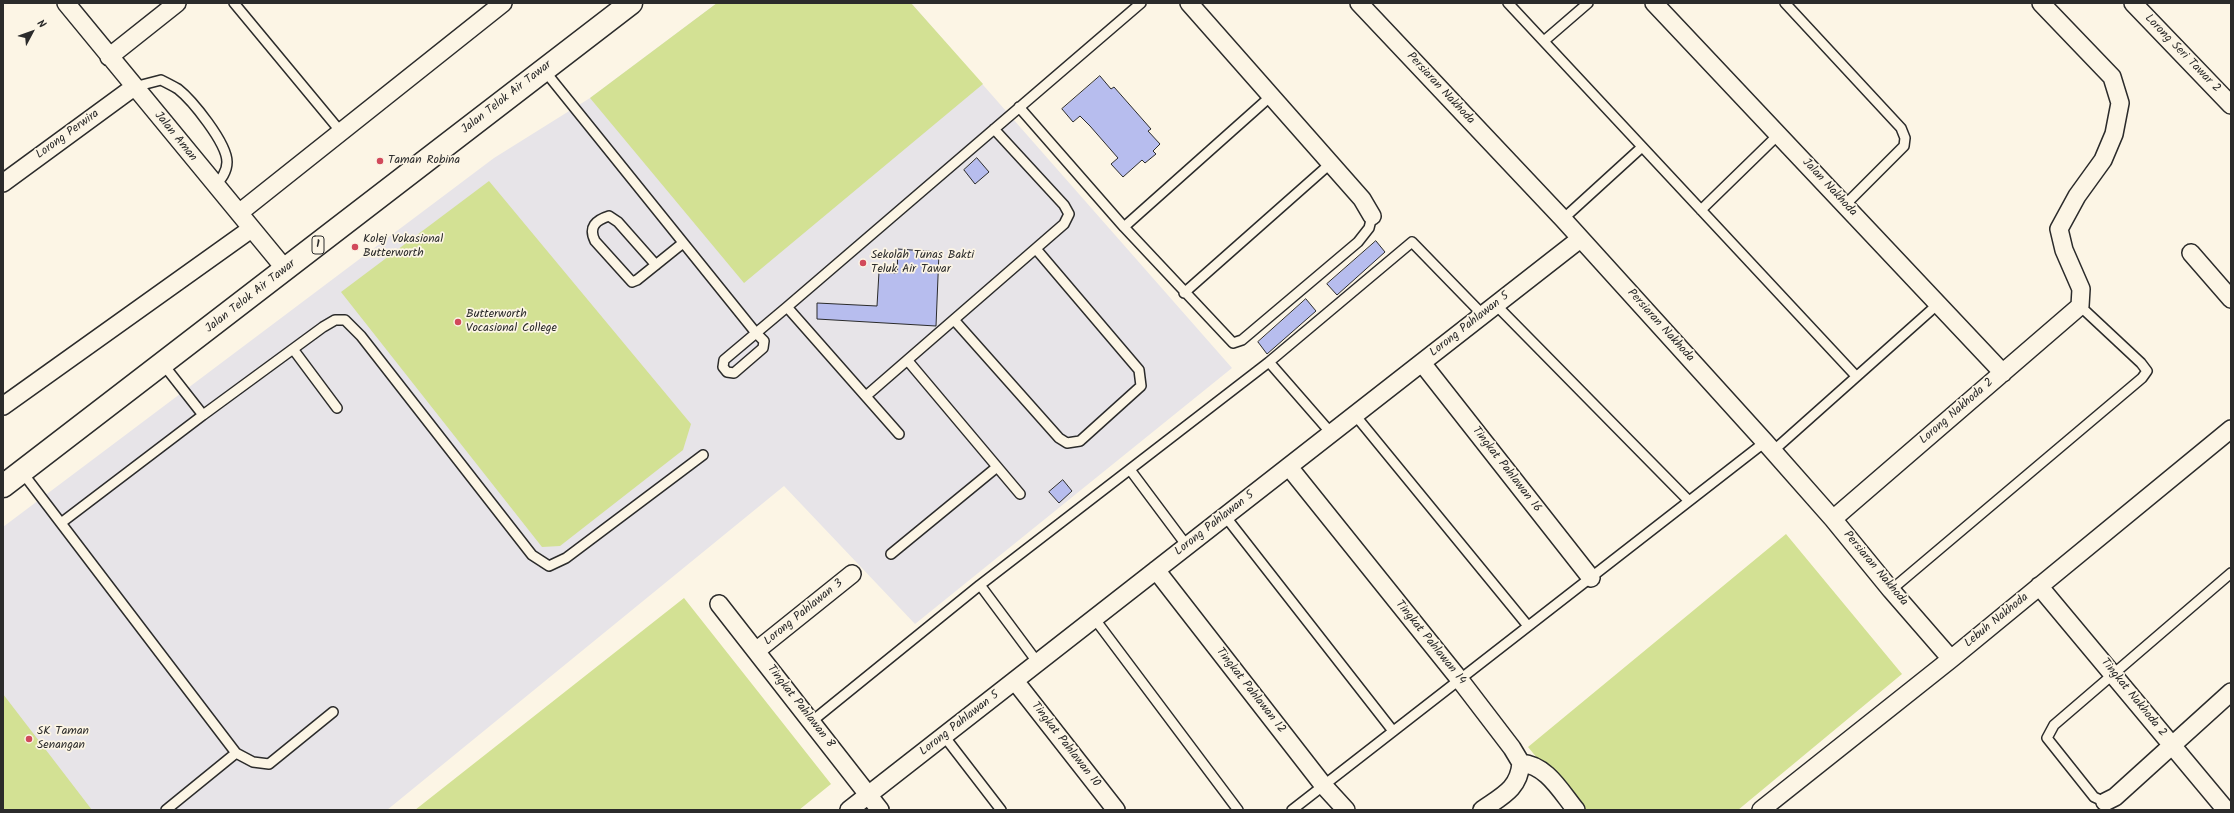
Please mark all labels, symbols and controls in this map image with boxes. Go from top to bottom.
north arrow [12,12,52,52]
street label: Lorong Seri Tawar 2 [2141,12,2223,96]
text: N [32,16,50,33]
street label: Persiaran Nakhoda [1403,50,1477,128]
street label: Jalan Telok Air Tawar [459,58,555,138]
street label: Lorong Perwira [34,107,102,163]
street label: Jalan Aman [151,109,199,165]
place label: Taman Robina [388,154,460,168]
marker: Taman Robina [375,156,385,166]
street label: Jalan Nakhoda [1799,156,1859,220]
place label: Kolej Vokasional Butterworth [363,233,443,261]
road number: 1 [312,236,324,254]
marker: Kolej Vokasional Butterworth [350,242,360,252]
place label: Sekolah Tunas Bakti Teluk Air Tawar [871,249,974,277]
street label: Jalan Telok Air Tawar [203,257,299,337]
marker: Sekolah Tunas Bakti Teluk Air Tawar [858,258,868,268]
street label: Persiaran Nakhoda [1623,287,1697,365]
street label: Lorong Pahlawan 5 [1427,290,1513,360]
place label: Butterworth Vocasional College [466,308,557,336]
marker: Butterworth Vocasional College [453,317,463,327]
street label: Lorong Nakhoda 2 [1917,376,1997,448]
street label: Tingkat Pahlawan 16 [1468,424,1544,516]
street label: Lorong Pahlawan 5 [1172,489,1258,559]
street label: Persiaran Nakhoda [1840,529,1910,609]
street label: Lorong Pahlawan 3 [762,577,846,649]
street label: Lebuh Nakhoda [1962,591,2032,651]
street label: Tingkat Pahlawan 14 [1392,598,1468,688]
street label: Tingkat Pahlawan 12 [1212,645,1288,737]
street label: Tingkat Nakhoda 2 [2097,656,2169,740]
street label: Tingkat Pahlawan 8 [763,663,837,751]
street label: Lorong Pahlawan 5 [917,689,1003,759]
street label: Tingkat Pahlawan 10 [1027,700,1103,790]
place label: SK Taman Senangan [37,725,89,753]
marker: SK Taman Senangan [24,734,34,744]

